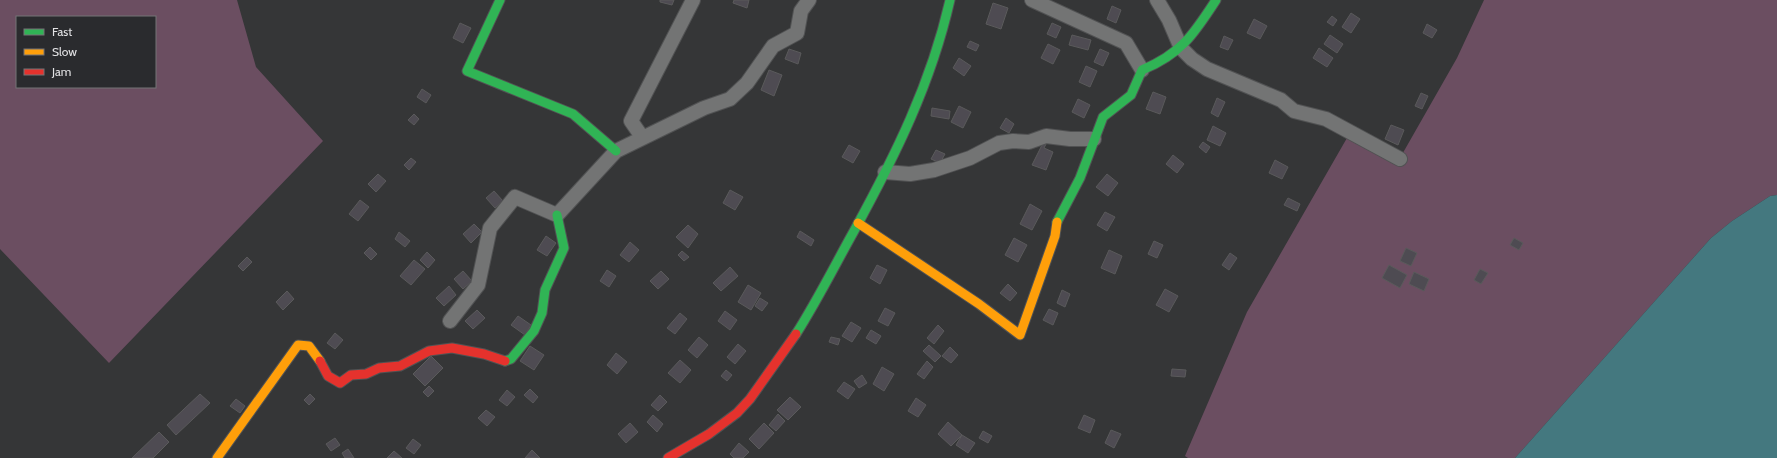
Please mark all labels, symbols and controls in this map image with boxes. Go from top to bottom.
legend [16,16,156,88]
text: Fast [52,24,72,39]
text: Slow [52,44,77,59]
text: Jam [51,64,71,79]

